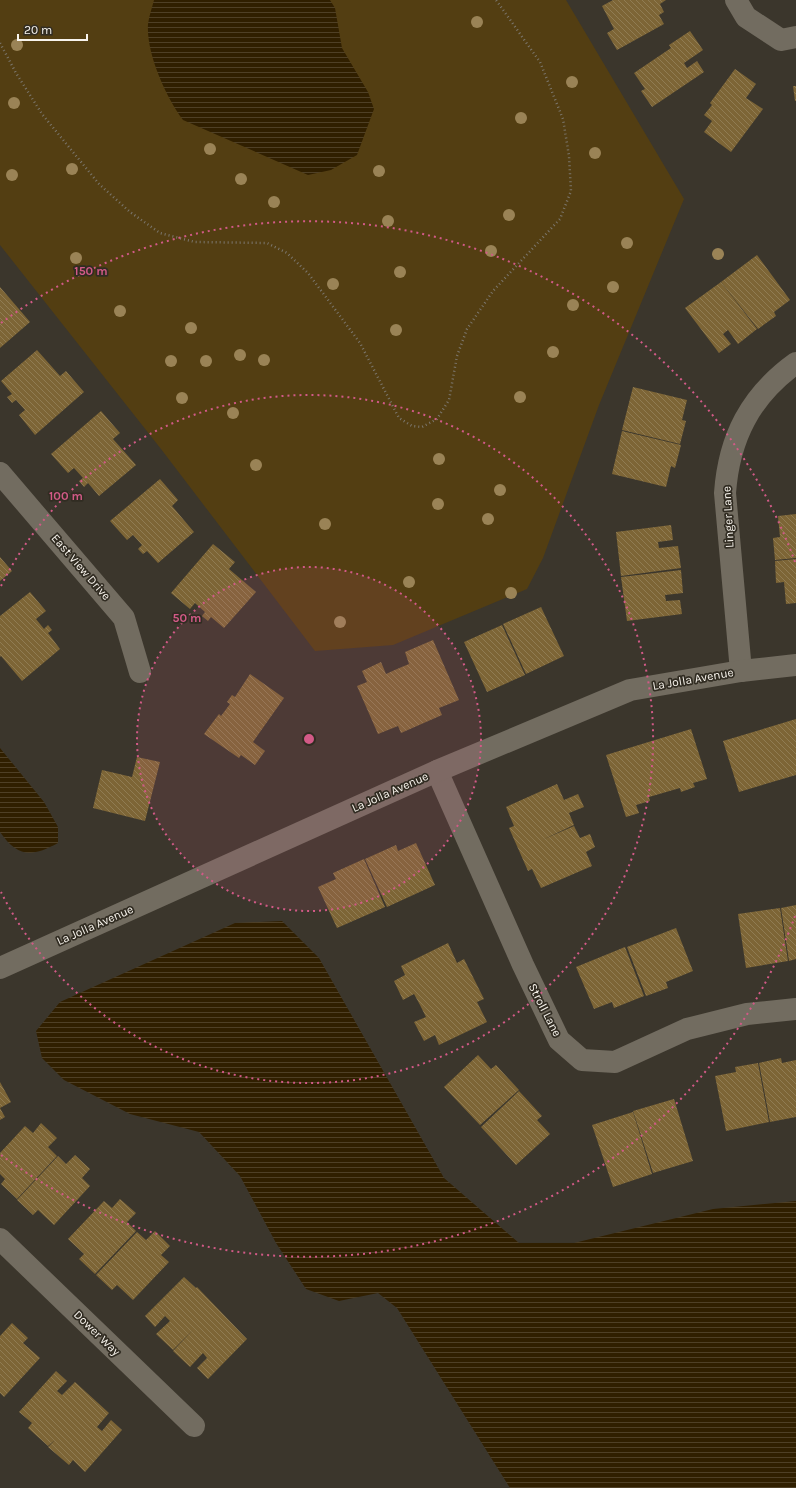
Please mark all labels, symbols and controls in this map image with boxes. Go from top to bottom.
scale bar [18,16,87,42]
text: 20 m [24,23,52,37]
text: 150 m [74,264,108,278]
street label: Linger Lane [719,486,737,548]
text: 100 m [49,489,83,503]
street label: East View Drive [48,531,114,603]
text: 50 m [173,611,202,625]
street label: La Jolla Avenue [651,665,735,693]
centre of rings [302,732,316,746]
street label: La Jolla Avenue [350,769,430,815]
street label: La Jolla Avenue [55,902,135,948]
street label: Stroll Lane [526,981,564,1039]
street label: Dower Way [71,1307,123,1359]

